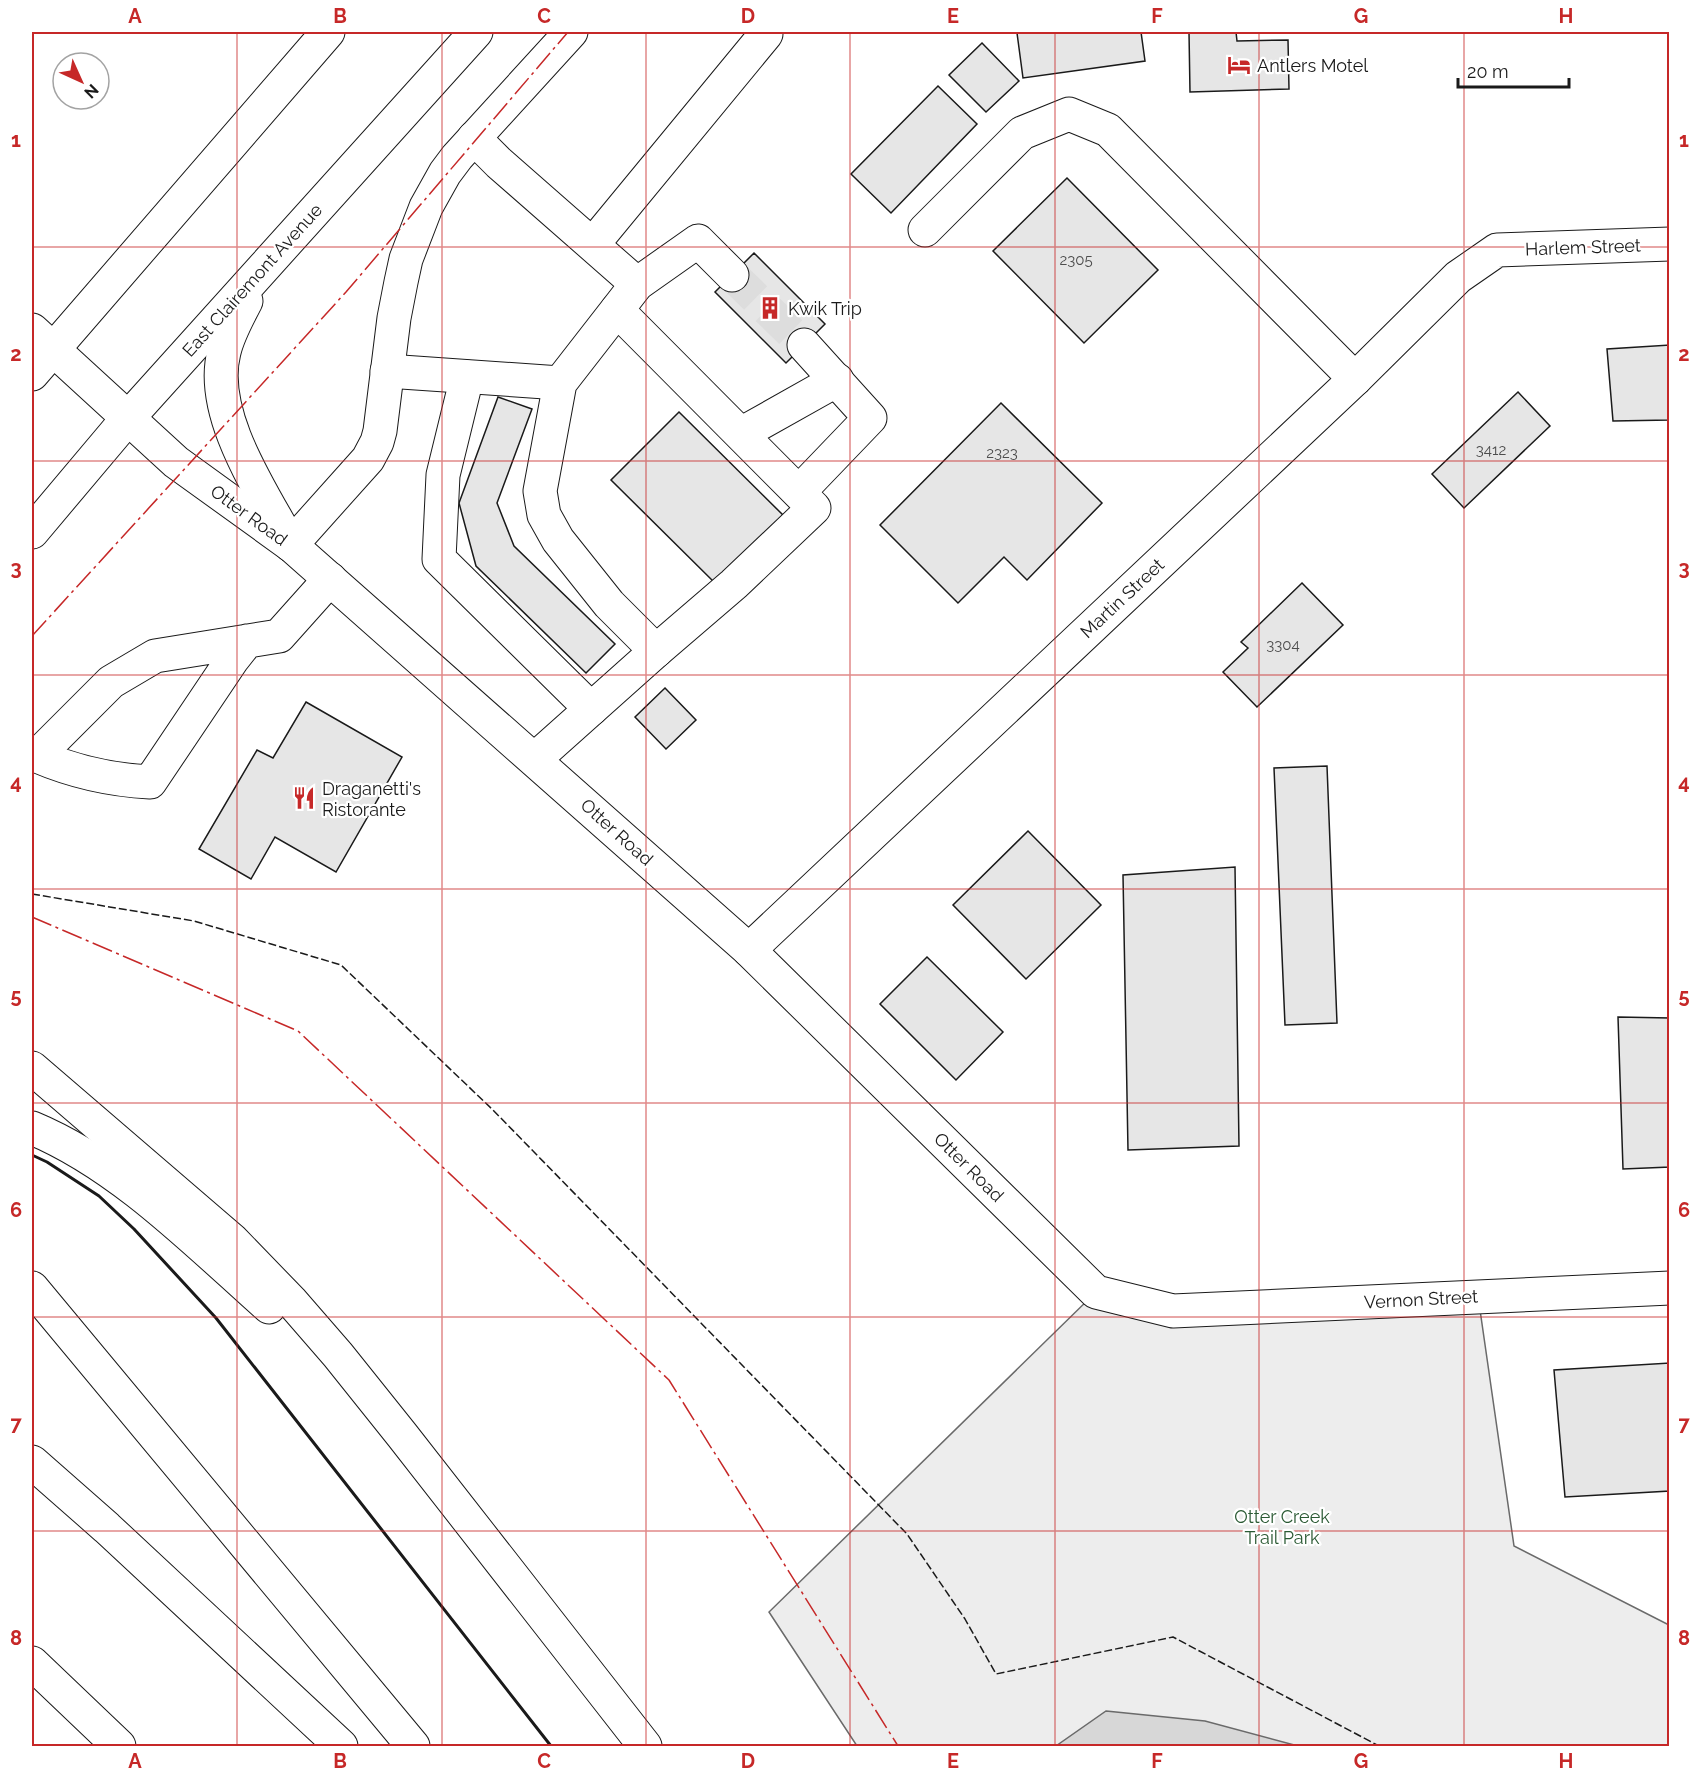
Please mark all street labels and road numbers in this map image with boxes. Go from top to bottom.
street label: East Clairemont Avenue [178,199,326,361]
street label: Harlem Street [1525,234,1641,260]
street label: Otter Road [207,480,291,550]
street label: Martin Street [1076,554,1168,642]
street label: Otter Road [577,794,657,870]
street label: Otter Road [930,1128,1008,1206]
street label: Vernon Street [1363,1286,1479,1312]

